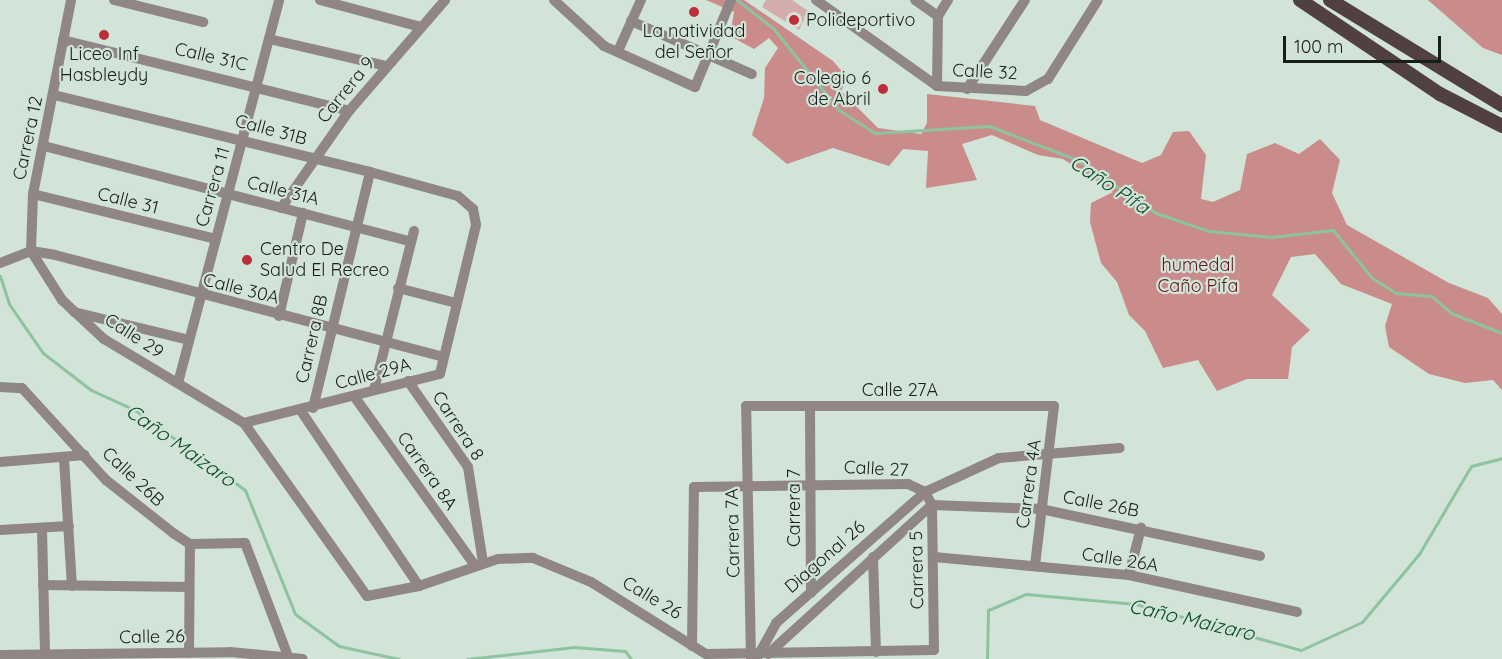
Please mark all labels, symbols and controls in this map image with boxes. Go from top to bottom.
marker: La natividad del Señor [687,5,701,19]
place label: Polideportivo [806,9,915,31]
marker: Polideportivo [787,13,801,27]
place label: La natividad del Señor [643,21,745,63]
scale bar [1286,24,1444,62]
marker: Liceo Inf Hasbleydy [97,28,111,42]
text: 100 m [1294,35,1343,58]
street label: Calle 31C [173,38,249,76]
place label: Liceo Inf Hasbleydy [60,44,148,86]
street label: Carrera 9 [313,53,379,127]
street label: Calle 32 [952,60,1018,84]
place label: Colegio 6 de Abril [794,68,871,110]
marker: Colegio 6 de Abril [876,82,890,96]
street label: Carrera 12 [9,94,47,182]
street label: Calle 31B [233,110,309,150]
street label: Carrera 11 [191,145,235,229]
water label: Caño Pifa [1066,149,1154,219]
street label: Calle 31A [245,172,321,210]
street label: Calle 31 [95,183,161,219]
place label: Centro De Salud El Recreo [260,239,389,282]
marker: Centro De Salud El Recreo [238,251,256,269]
park label: humedal Caño Pifa [1158,255,1238,298]
street label: Calle 30A [201,269,281,309]
street label: Carrera 8B [291,293,333,385]
street label: Calle 29 [100,309,168,363]
street label: Calle 29A [333,354,413,394]
street label: Calle 27A [862,379,938,401]
street label: Carrera 8 [428,387,488,465]
water label: Caño Maizaro [122,398,240,492]
street label: Carrera 8A [392,428,462,514]
street label: Carrera 4A [1012,438,1046,530]
street label: Calle 26B [97,443,169,511]
street label: Calle 27 [843,457,909,481]
street label: Carrera 7 [783,469,805,547]
street label: Calle 26B [1061,486,1141,522]
street label: Carrera 7A [721,488,745,578]
street label: Diagonal 26 [780,516,870,598]
street label: Carrera 5 [906,530,928,610]
street label: Calle 26A [1080,543,1160,577]
street label: Calle 26 [618,572,686,624]
water label: Caño Maizaro [1127,593,1257,645]
street label: Calle 26 [119,626,185,648]

